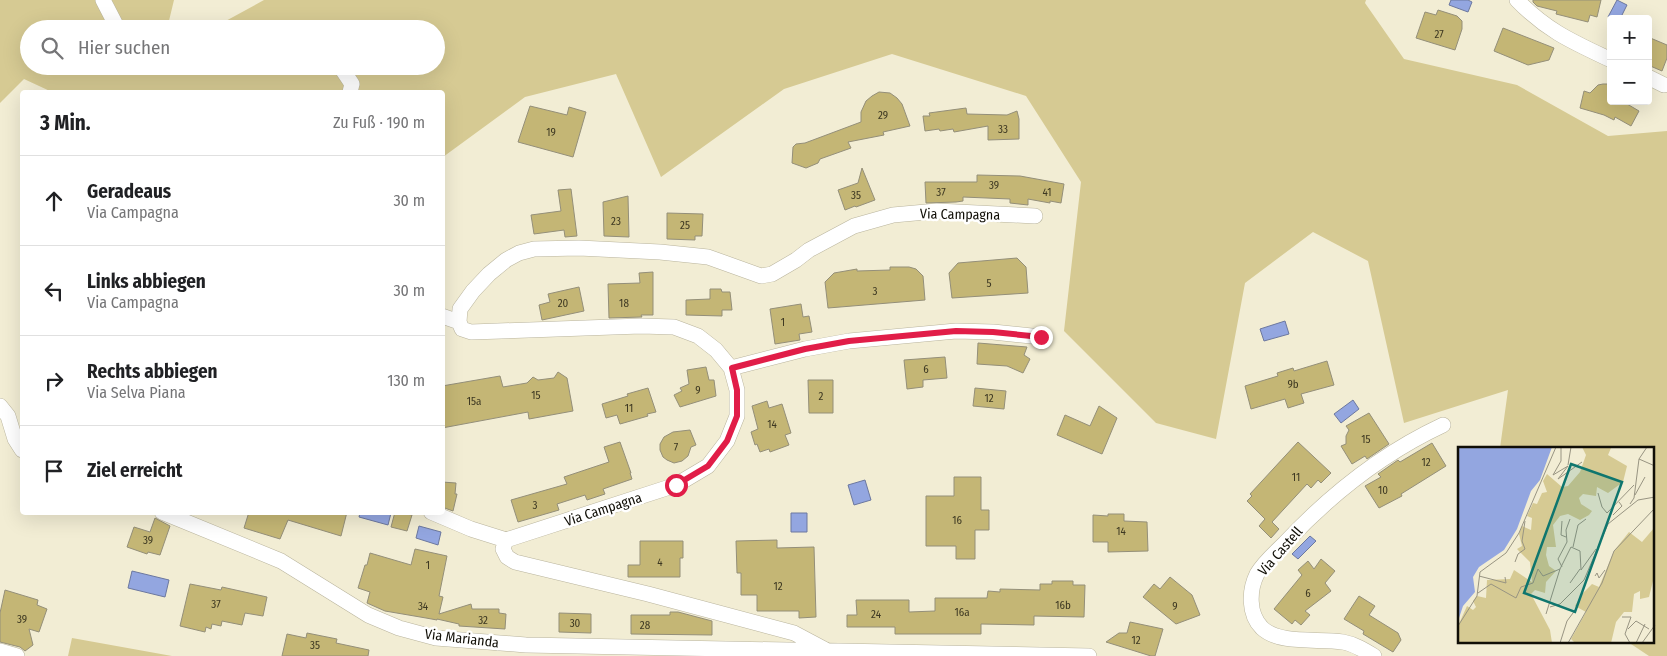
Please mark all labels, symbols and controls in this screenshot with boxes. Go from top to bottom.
map controls [1607,15,1652,105]
button: + [1607,15,1652,60]
search box [20,20,445,75]
house number: 27 [1434,28,1444,41]
icon: search [38,34,66,62]
text: Hier suchen [78,36,170,59]
button: − [1607,60,1652,105]
house number: 29 [878,109,888,122]
text: 3 Min. [40,110,91,136]
text: Zu Fuß · 190 m [333,113,425,132]
house number: 33 [998,123,1008,136]
house number: 19 [546,126,556,139]
house number: 39 [989,179,999,192]
text: Geradeaus [87,180,171,203]
house number: 37 [936,186,946,199]
house number: 41 [1042,186,1052,199]
icon: ahead [40,187,68,215]
house number: 35 [851,189,861,202]
text: 30 m [393,191,425,210]
text: Via Campagna [87,203,179,222]
street label: Via Campagna [920,205,1000,224]
house number: 23 [611,215,621,228]
house number: 25 [680,219,690,232]
text: Links abbiegen [87,270,206,293]
icon: left [40,277,68,305]
house number: 5 [986,277,992,290]
text: 30 m [393,281,425,300]
house number: 3 [873,285,878,298]
text: Via Campagna [87,293,179,312]
house number: 20 [558,297,569,310]
house number: 18 [619,297,629,310]
house number: 1 [781,316,785,329]
route end [1030,326,1053,349]
text: Rechts abbiegen [87,360,217,383]
house number: 6 [923,363,929,376]
icon: right [40,367,68,395]
text: 130 m [387,371,425,390]
house number: 9b [1287,378,1299,391]
text: Via Selva Piana [87,383,186,402]
house number: 9 [695,384,701,397]
house number: 15 [531,389,541,402]
house number: 2 [819,390,824,403]
house number: 12 [984,392,994,405]
house number: 15a [467,395,481,408]
house number: 11 [625,402,633,415]
house number: 14 [767,418,777,431]
house number: 15 [1361,433,1371,446]
house number: 7 [674,441,679,454]
inset map [1458,447,1654,644]
house number: 12 [1421,456,1431,469]
icon: arrive [40,457,68,485]
text: Ziel erreicht [87,459,183,482]
house number: 11 [1292,471,1300,484]
route start [665,474,688,497]
house number: 10 [1378,484,1388,497]
street label: Via Campagna [562,489,644,530]
house number: 3 [533,499,538,512]
house number: 16 [952,514,962,527]
street label: Via Castell [1255,523,1306,579]
house number: 14 [1116,525,1126,538]
house number: 39 [143,534,153,547]
house number: 4 [657,556,663,569]
house number: 1 [426,559,430,572]
house number: 12 [773,580,783,593]
house number: 6 [1305,587,1311,600]
house number: 37 [211,598,221,611]
house number: 16b [1055,599,1071,612]
house number: 34 [418,600,429,613]
house number: 9 [1172,600,1178,613]
house number: 16a [954,606,970,619]
house number: 24 [871,608,882,621]
house number: 39 [17,613,27,626]
house number: 32 [478,614,488,627]
house number: 30 [570,617,581,630]
house number: 28 [640,619,651,632]
street label: Via Marianda [424,626,500,651]
house number: 12 [1131,634,1141,647]
house number: 35 [310,639,320,652]

